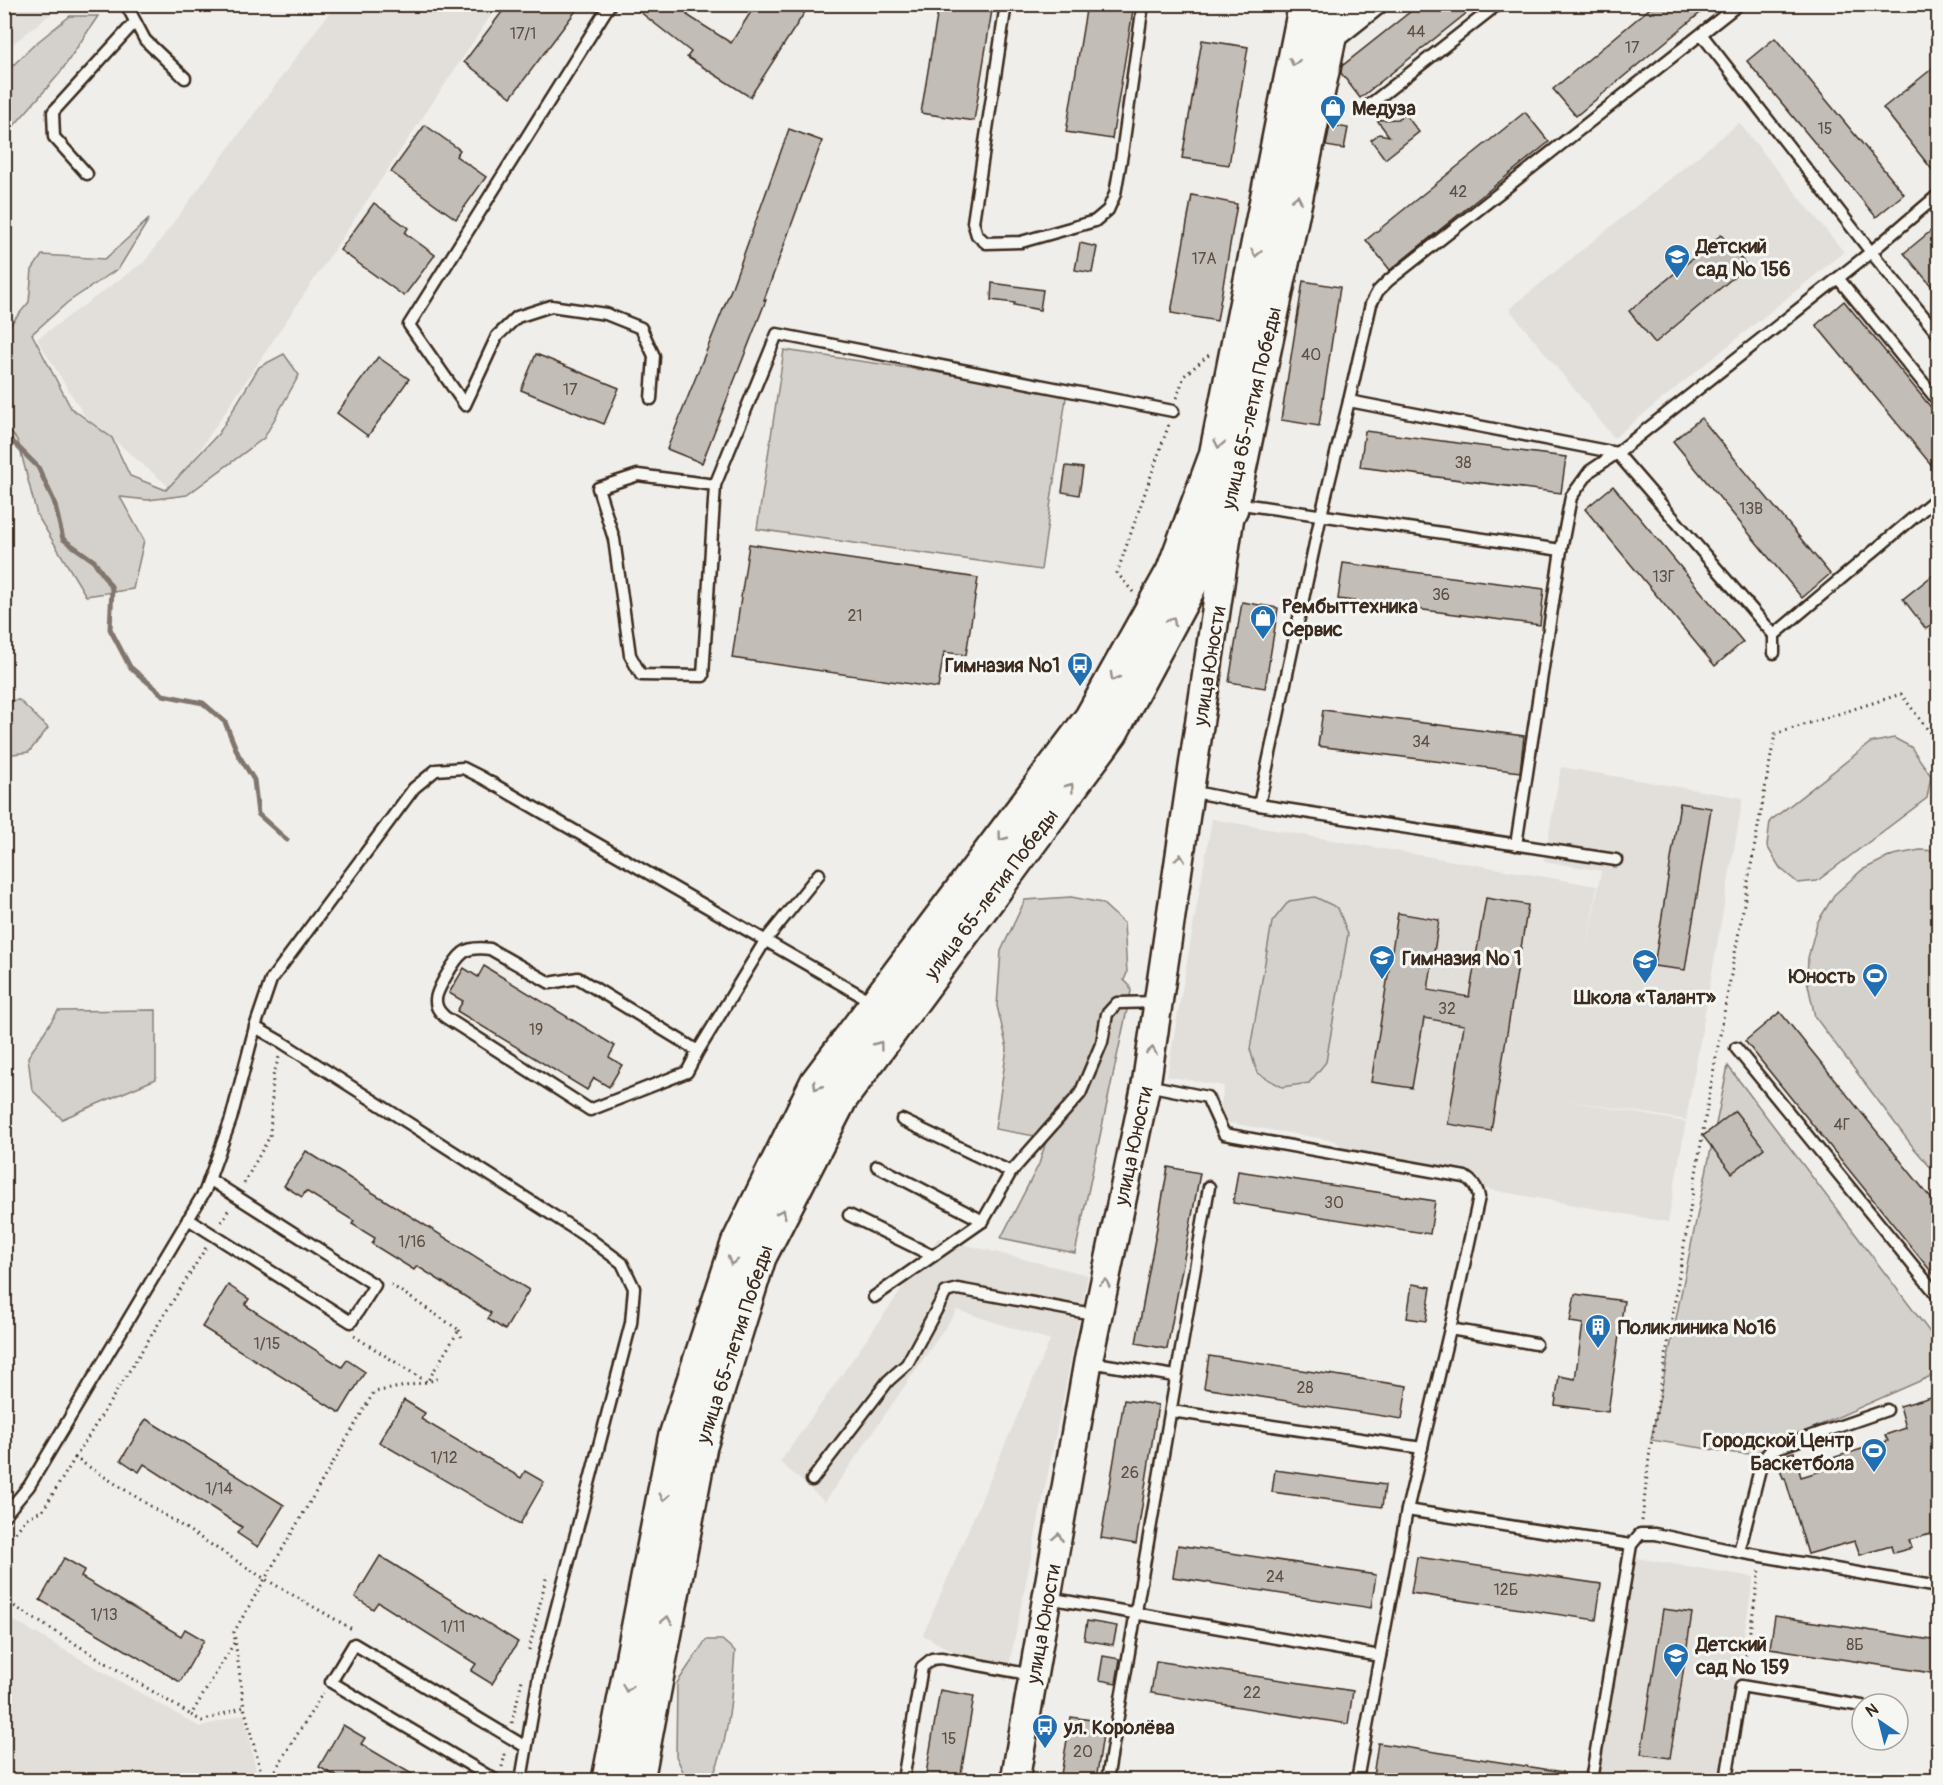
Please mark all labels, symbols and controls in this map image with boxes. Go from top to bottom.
house number: 44 [1407,22,1425,42]
house number: 17/1 [510,24,536,44]
house number: 17 [1625,38,1640,58]
one-way arrow [1289,57,1302,67]
shop icon: Медуза [1318,93,1348,131]
place label: Медуза [1352,96,1416,121]
house number: 15 [1818,119,1832,139]
house number: 42 [1449,182,1467,202]
one-way arrow [1290,194,1303,204]
place label: Детский сад № 156 [1695,234,1791,282]
school or university icon: Детский сад № 156 [1662,242,1692,280]
one-way arrow [1251,248,1264,258]
house number: 17А [1191,249,1217,269]
street label: улица 65-летия Победы [1216,304,1287,513]
house number: 40 [1301,345,1321,365]
house number: 17 [563,380,578,400]
one-way arrow [1213,439,1226,449]
house number: 38 [1455,453,1472,473]
house number: 13В [1739,499,1763,519]
house number: 13Г [1653,567,1675,587]
house number: 36 [1432,585,1450,605]
place label: Рембыттехника Сервис [1282,594,1418,642]
shop icon: Рембыттехника Сервис [1248,603,1278,641]
street label: улица Юности [1188,604,1231,729]
house number: 21 [847,606,863,626]
one-way arrow [1165,617,1176,627]
bus stop icon: Гимназия №1 [1065,650,1095,688]
place label: Гимназия №1 [945,653,1060,678]
one-way arrow [1110,671,1121,682]
house number: 34 [1412,732,1430,752]
one-way arrow [1063,783,1074,794]
street label: улица 65-летия Победы [918,804,1064,985]
one-way arrow [998,830,1009,841]
one-way arrow [1173,853,1185,862]
school or university icon: Гимназия № 1 [1367,943,1397,981]
place label: Гимназия № 1 [1402,946,1522,971]
school or university icon: Школа «Талант» [1630,947,1660,985]
sports icon: Юность [1860,961,1890,999]
place label: Юность [1788,964,1856,989]
place label: Школа «Талант» [1573,985,1717,1010]
house number: 32 [1438,999,1456,1019]
house number: 19 [529,1020,543,1040]
one-way arrow [872,1041,883,1052]
one-way arrow [1145,1046,1157,1055]
one-way arrow [813,1080,824,1090]
street label: улица Юности [1109,1084,1158,1209]
house number: 4Г [1834,1115,1850,1135]
house number: 30 [1324,1193,1344,1213]
one-way arrow [774,1209,786,1220]
house number: 1/16 [398,1232,426,1252]
street label: улица 65-летия Победы [690,1242,778,1447]
one-way arrow [727,1255,739,1266]
one-way arrow [1098,1278,1111,1288]
building icon: Поликлиника №16 [1583,1312,1613,1350]
place label: Поликлиника №16 [1618,1315,1777,1340]
house number: 1/15 [254,1334,280,1354]
house number: 28 [1296,1378,1314,1398]
place label: Городской Центр Баскетбола [1703,1428,1855,1476]
sports icon: Городской Центр Баскетбола [1859,1436,1889,1474]
house number: 1/12 [430,1448,458,1468]
house number: 26 [1121,1463,1139,1483]
house number: 1/14 [205,1479,233,1499]
one-way arrow [658,1491,671,1501]
one-way arrow [1051,1532,1064,1542]
street label: улица Юности [1021,1562,1066,1687]
house number: 24 [1266,1567,1284,1587]
house number: 12Б [1494,1580,1518,1600]
house number: 1/13 [90,1605,118,1625]
one-way arrow [660,1615,673,1625]
house number: 1/11 [441,1617,465,1637]
place label: Детский сад № 159 [1695,1632,1789,1680]
house number: 8Б [1846,1635,1864,1655]
school or university icon: Детский сад № 159 [1661,1641,1691,1679]
one-way arrow [621,1683,634,1693]
house number: 22 [1243,1683,1261,1703]
north arrow [1850,1692,1910,1752]
text: N [1862,1699,1882,1722]
bus stop icon: ул. Королёва [1030,1712,1060,1750]
place label: ул. Королёва [1063,1715,1175,1740]
house number: 15 [942,1729,956,1749]
house number: 20 [1073,1742,1093,1762]

